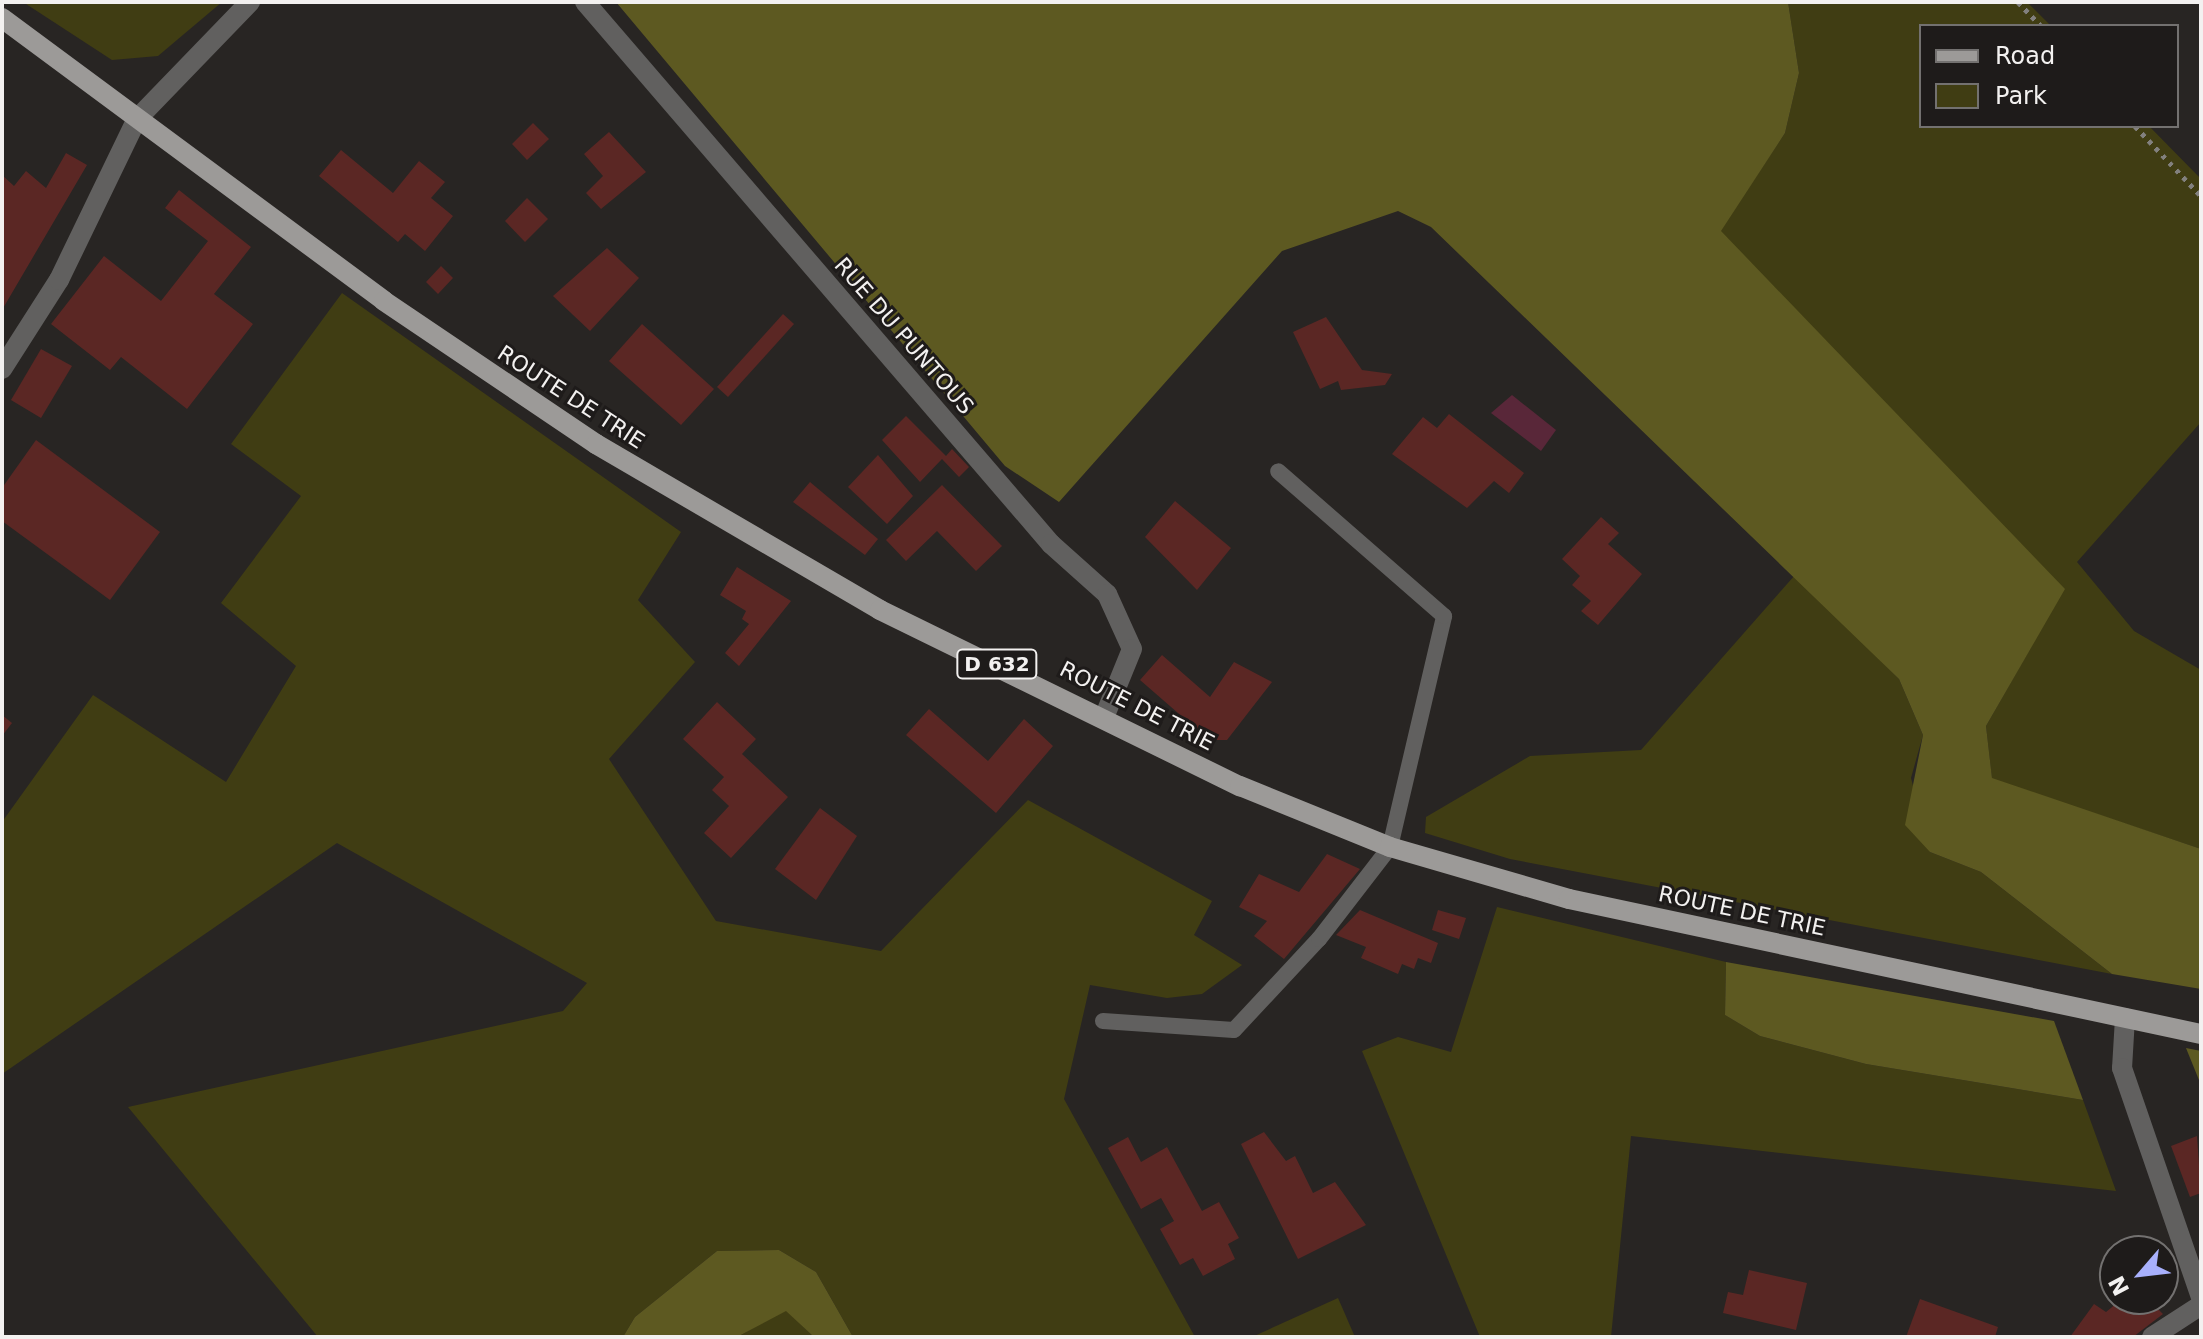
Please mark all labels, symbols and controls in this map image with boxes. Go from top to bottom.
legend [1919,24,2179,128]
text: Road [1995,42,2055,70]
text: Park [1995,82,2047,110]
street label: RUE DU PUNTOUS [829,252,979,420]
street label: ROUTE DE TRIE [493,340,649,454]
road number: D 632 [955,648,1039,680]
street label: ROUTE DE TRIE [1055,656,1219,756]
street label: ROUTE DE TRIE [1656,880,1828,942]
north arrow [2099,1235,2179,1315]
text: N [2104,1272,2134,1300]

